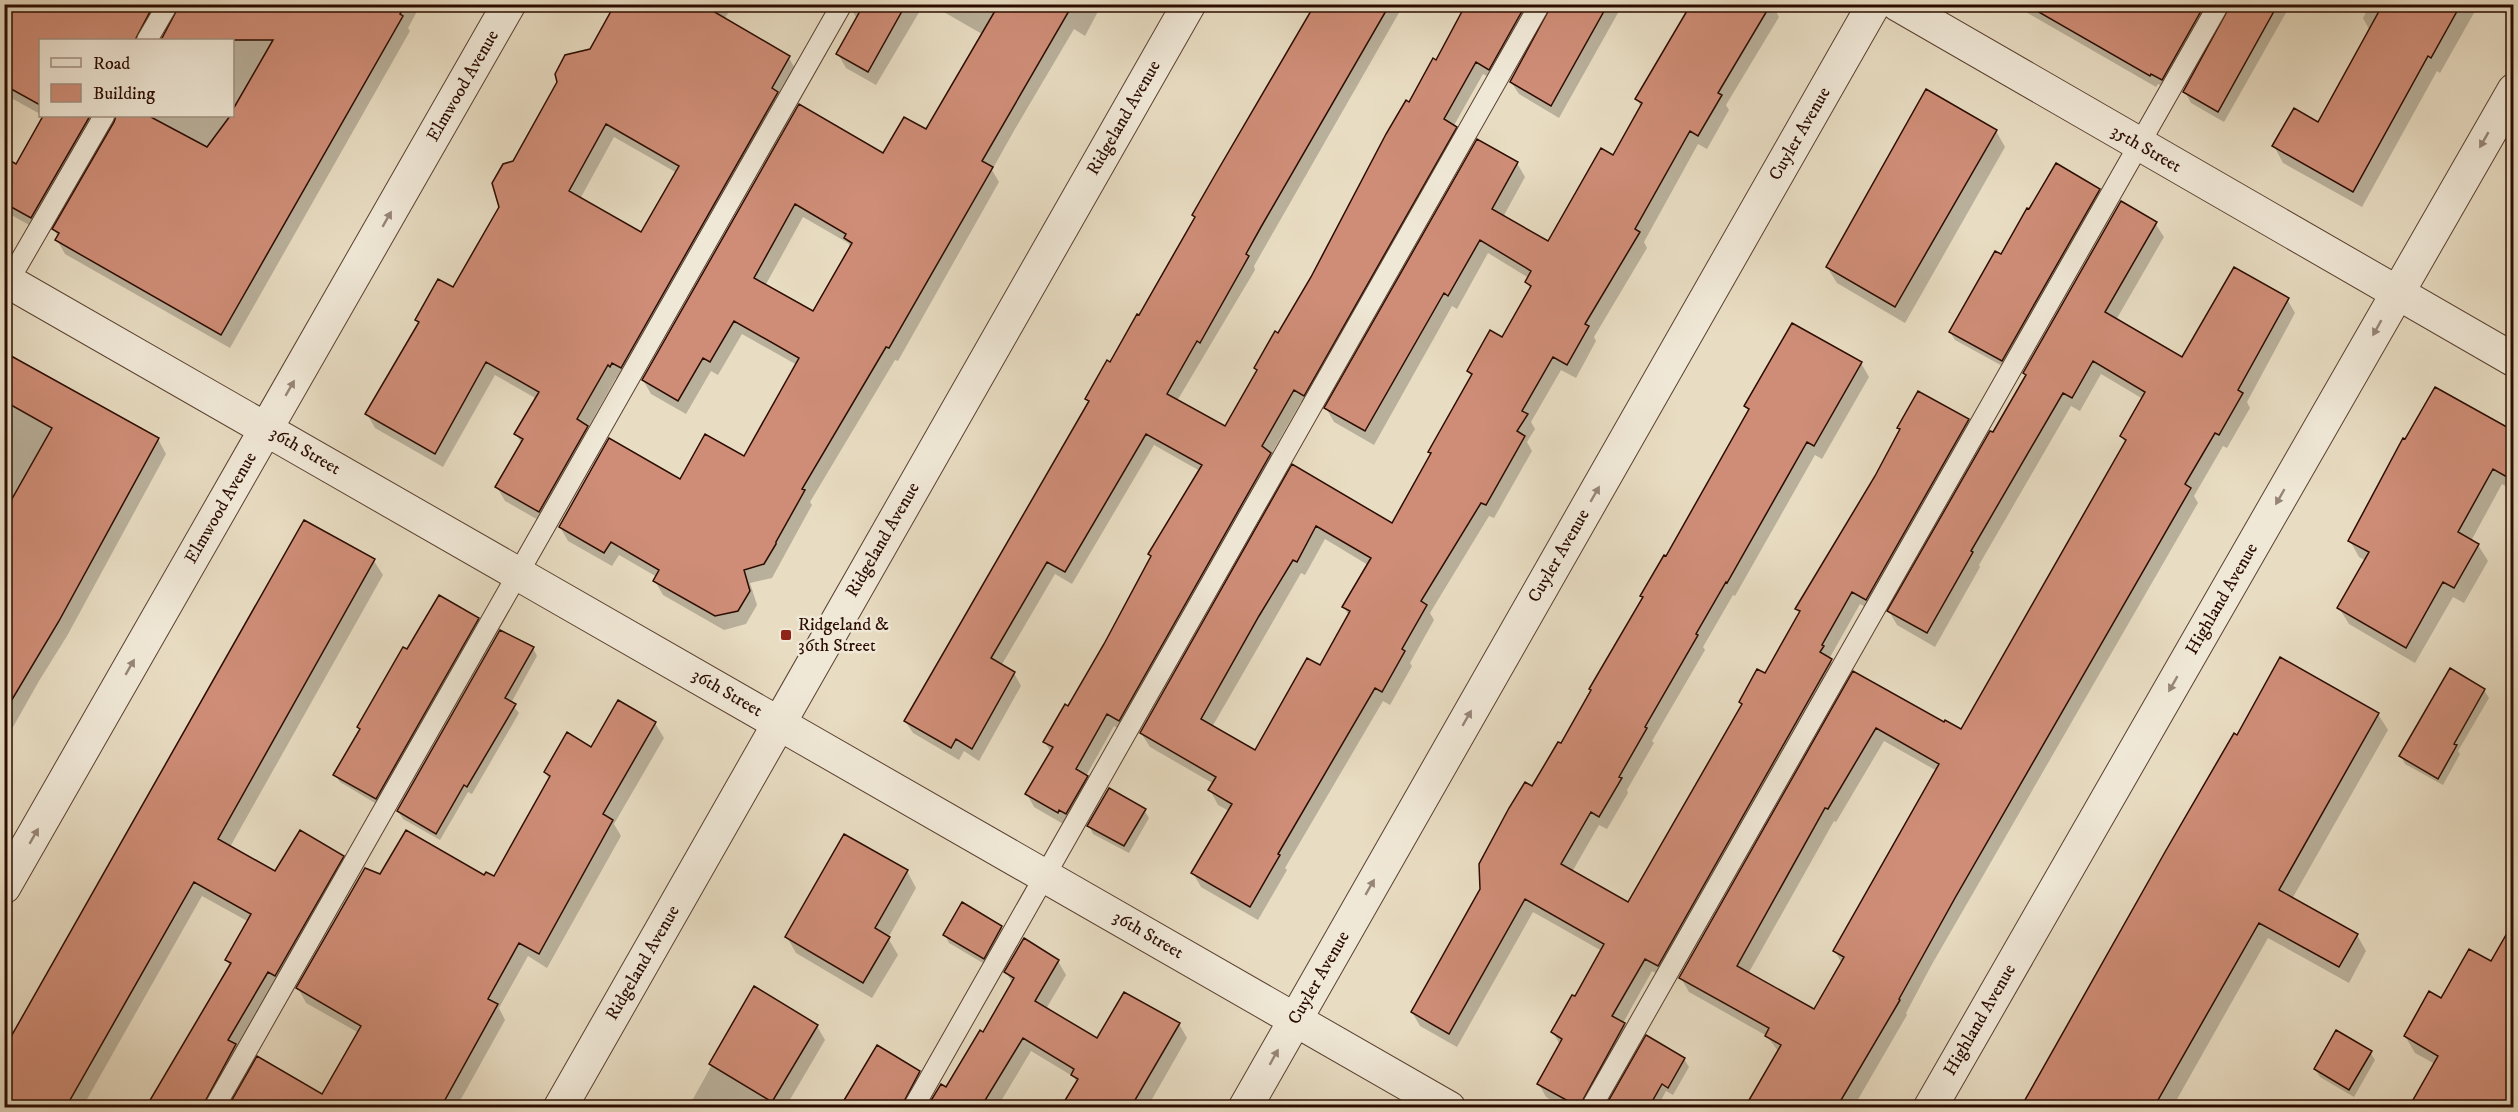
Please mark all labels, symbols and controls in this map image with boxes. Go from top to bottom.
street label: Elmwood Avenue [422,26,504,146]
legend [39,39,234,117]
text: Road [93,53,130,75]
street label: Ridgeland Avenue [1082,57,1166,179]
text: Building [93,83,155,105]
street label: Cuyler Avenue [1764,83,1836,185]
street label: 35th Street [2107,120,2185,178]
one-way arrow [2479,132,2490,148]
one-way arrow [381,211,392,227]
one-way arrow [2372,320,2382,337]
one-way arrow [285,379,295,396]
street label: 36th Street [266,422,344,480]
street label: Elmwood Avenue [180,448,262,568]
street label: Ridgeland Avenue [841,479,925,601]
one-way arrow [1590,485,1600,502]
one-way arrow [2275,489,2285,506]
street label: Cuyler Avenue [1523,505,1595,607]
street label: Highland Avenue [2181,539,2263,659]
place label: Ridgeland & 36th Street [798,614,889,657]
marker: Ridgeland & 36th Street [779,628,793,642]
one-way arrow [125,659,136,675]
street label: 36th Street [688,664,766,722]
one-way arrow [2168,676,2178,693]
one-way arrow [1462,709,1472,726]
one-way arrow [28,828,39,844]
one-way arrow [1365,879,1376,895]
street label: Ridgeland Avenue [601,902,685,1024]
street label: 36th Street [1109,906,1187,964]
street label: Cuyler Avenue [1283,927,1355,1029]
street label: Highland Avenue [1939,960,2021,1080]
one-way arrow [1269,1048,1279,1065]

